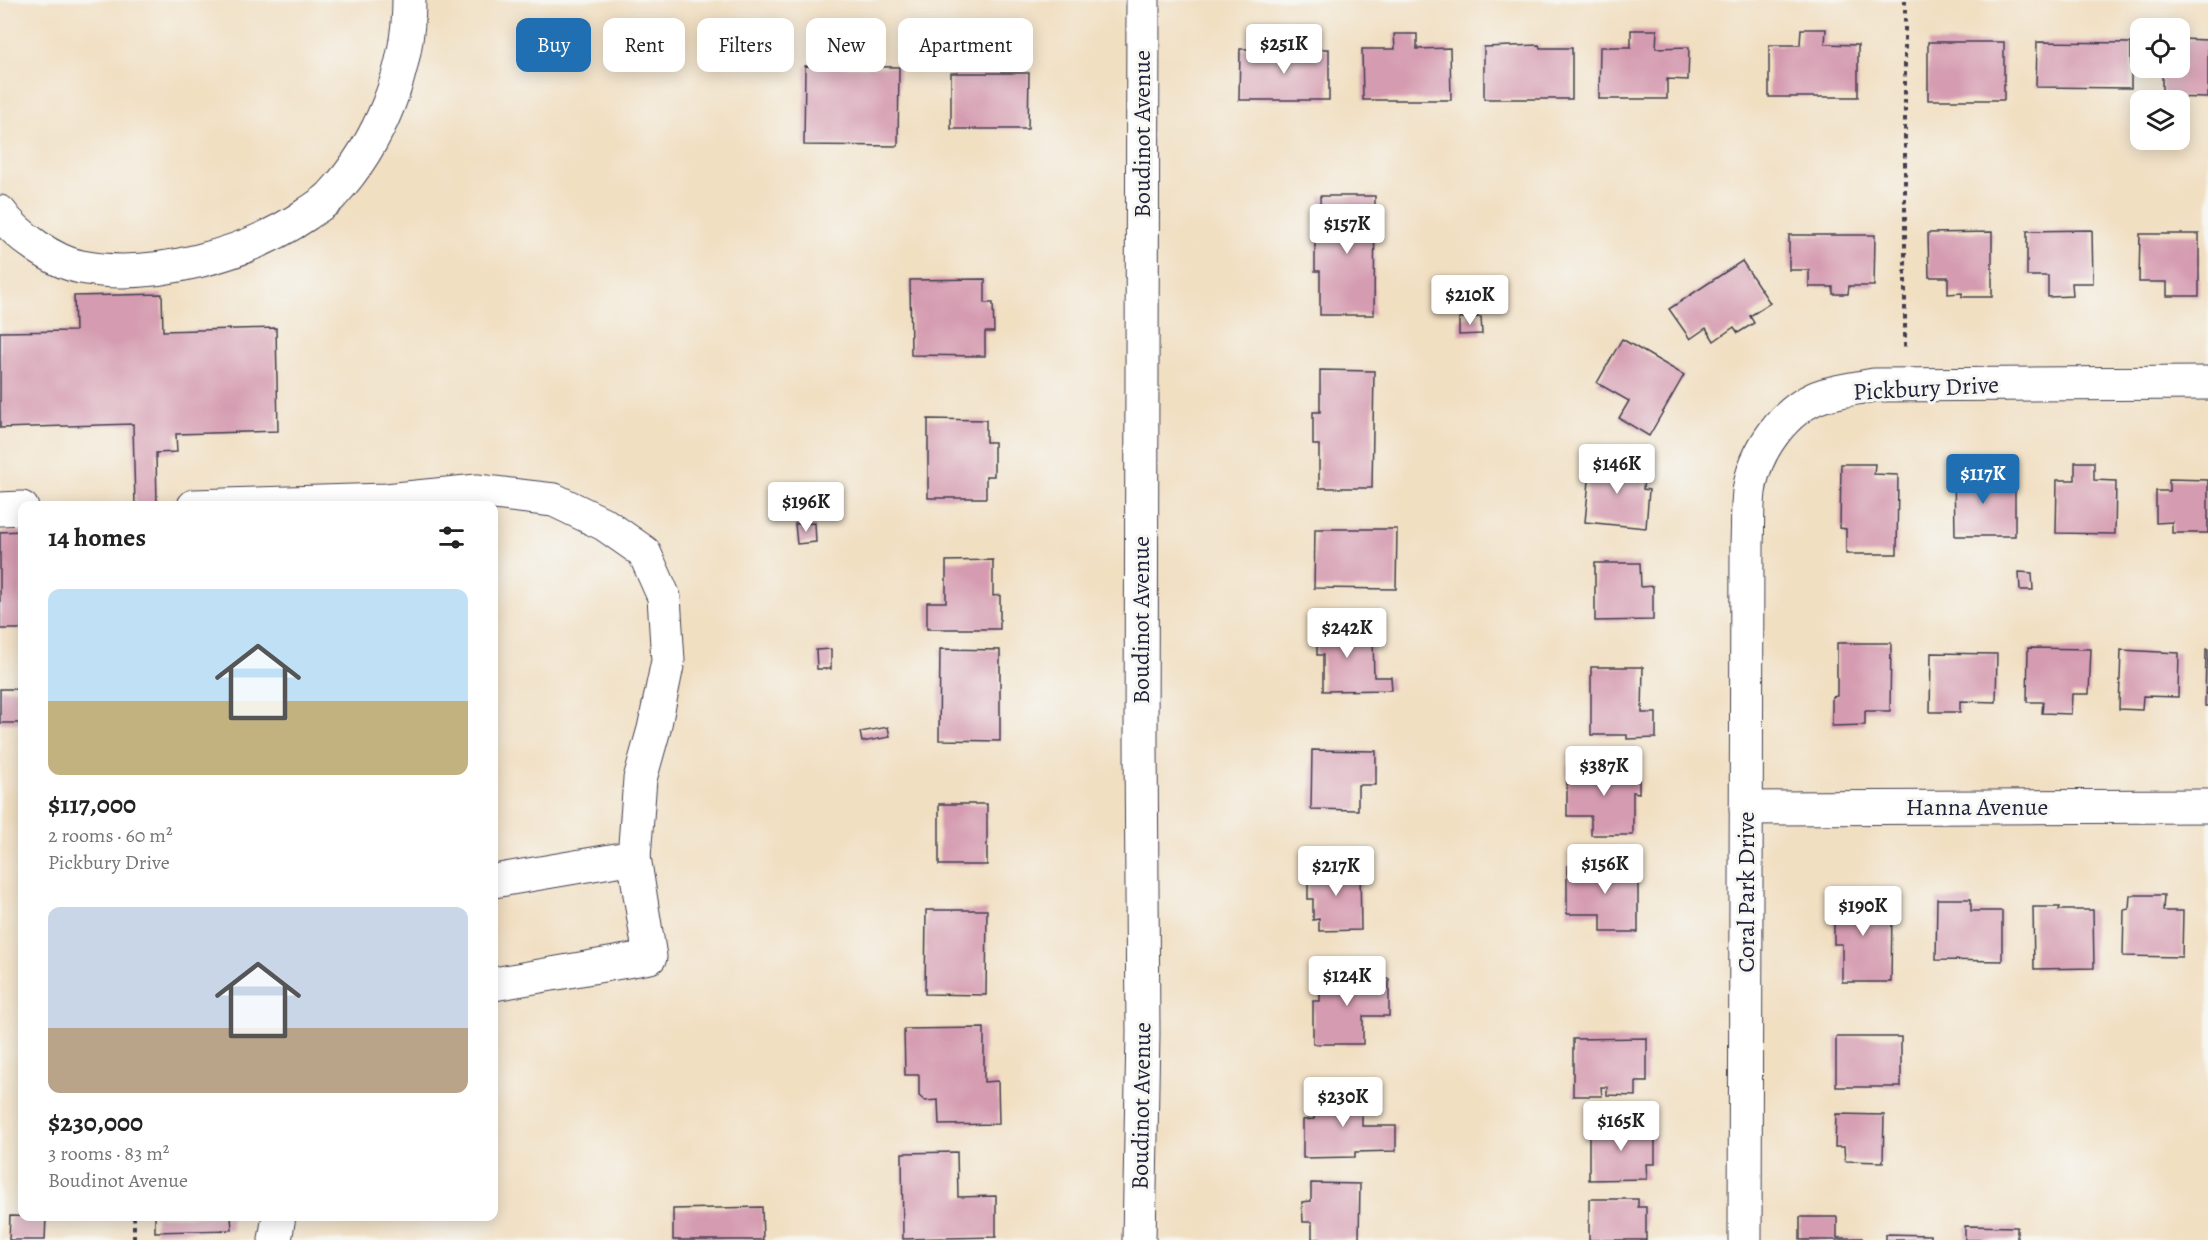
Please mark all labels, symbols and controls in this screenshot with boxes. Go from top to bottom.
chip: Buy [516,18,591,72]
chip: Rent [603,18,685,72]
chip: Filters [697,18,794,72]
chip: New [806,18,886,72]
chip: Apartment [898,18,1033,72]
map controls [2130,18,2190,150]
button: locate [2130,18,2190,78]
pin: $251K [1242,24,1326,75]
text: $251K [1260,30,1308,57]
street label: Boudinot Avenue [1126,50,1158,218]
button: layers [2130,90,2190,150]
pin: $157K [1305,204,1389,255]
text: $157K [1324,210,1370,237]
pin: $210K [1428,275,1512,326]
text: $210K [1445,281,1495,308]
street label: Pickbury Drive [1852,368,2000,408]
pin: $146K [1575,444,1659,495]
text: $146K [1593,450,1641,477]
pin: $117K [1941,454,2025,505]
text: $117K [1960,460,2006,487]
pin: $196K [764,482,848,533]
text: $196K [782,488,830,515]
text: 14 homes [48,520,146,555]
icon: filters [435,521,468,554]
street label: Boudinot Avenue [1125,536,1157,704]
pin: $242K [1305,608,1389,659]
text: $242K [1321,614,1373,641]
icon: home [204,628,312,736]
pin: $387K [1562,746,1646,797]
text: $387K [1579,752,1629,779]
text: $117,000 [48,787,136,822]
street label: Hanna Avenue [1906,791,2048,823]
street label: Coral Park Drive [1730,812,1762,972]
text: 2 rooms · 60 m² [48,822,172,849]
pin: $156K [1563,844,1647,895]
pin: $217K [1294,846,1378,897]
text: Pickbury Drive [48,849,170,876]
text: $156K [1581,850,1629,877]
text: $217K [1312,852,1360,879]
pin: $190K [1821,886,1905,937]
text: $190K [1839,892,1887,919]
icon: home [204,946,312,1054]
pin: $124K [1305,956,1389,1007]
text: $124K [1323,962,1371,989]
street label: Boudinot Avenue [1124,1022,1158,1190]
pin: $230K [1301,1077,1385,1128]
text: $230K [1318,1083,1368,1110]
pin: $165K [1579,1101,1663,1152]
text: $230,000 [48,1105,143,1140]
text: $165K [1597,1107,1645,1134]
text: 3 rooms · 83 m² [48,1140,169,1167]
text: Boudinot Avenue [48,1167,188,1194]

